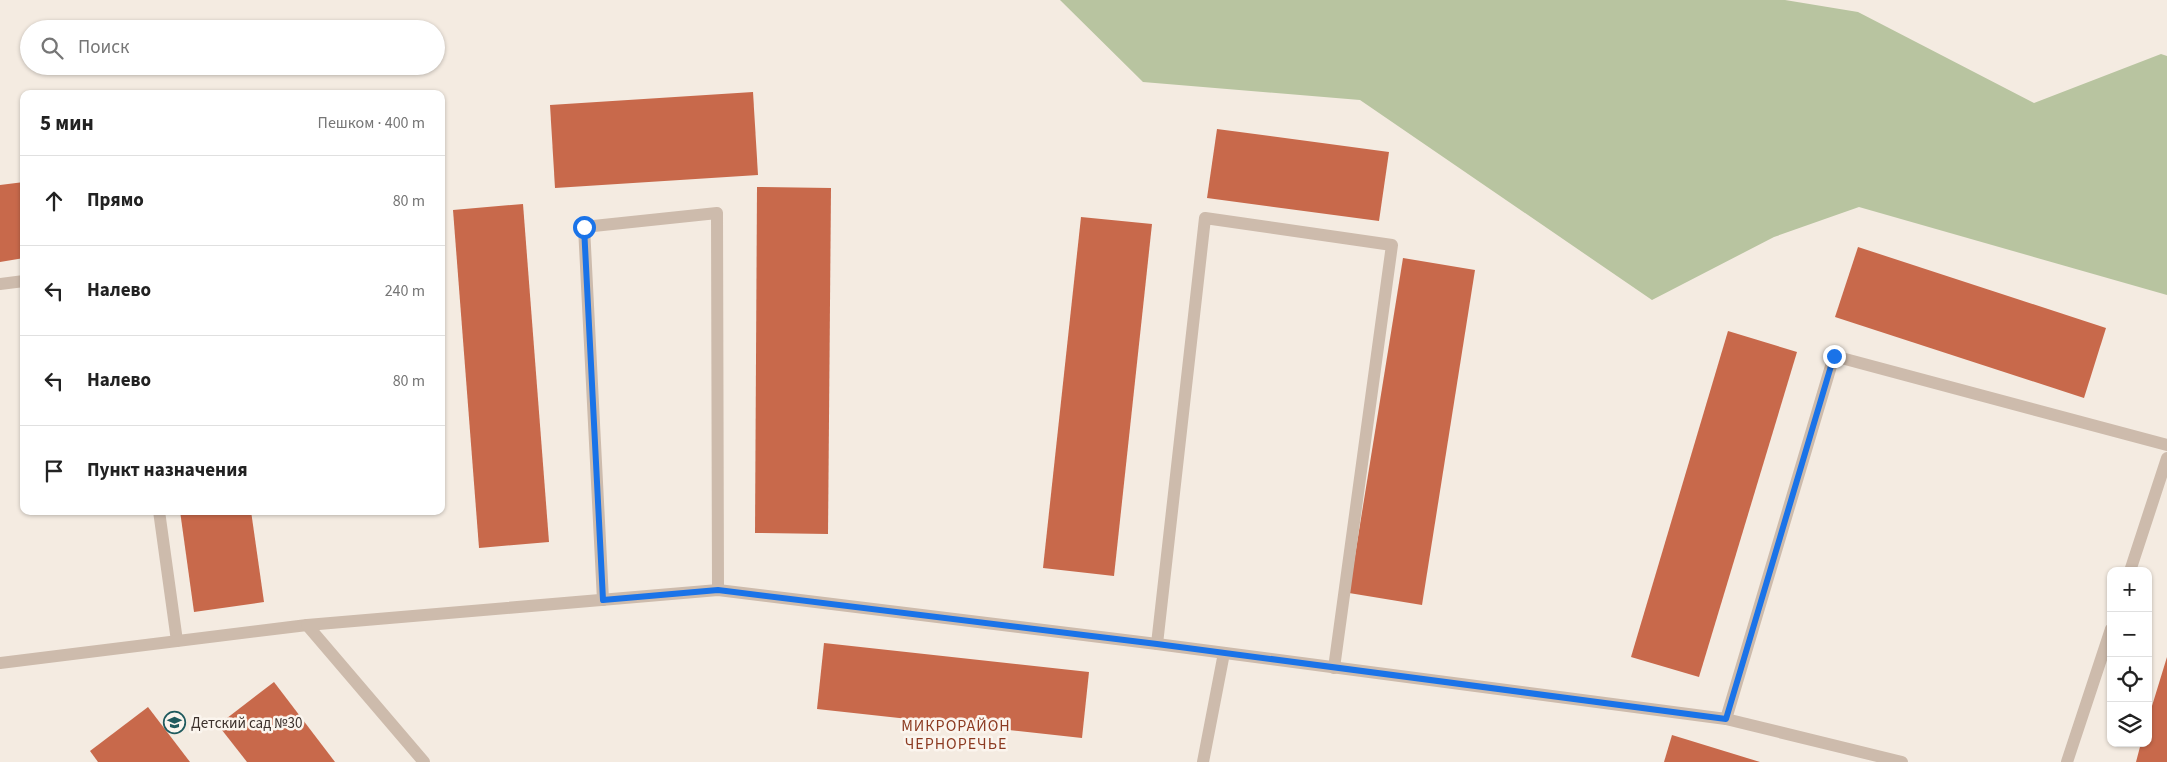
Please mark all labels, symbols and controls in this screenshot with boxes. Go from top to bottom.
search box [20,20,445,75]
icon: search [38,34,66,62]
text: Поиск [78,34,129,61]
text: 5 мин [40,108,94,138]
text: Пешком · 400 m [318,112,425,134]
icon: ahead [40,187,68,215]
text: Прямо [87,187,144,214]
text: 80 m [393,190,425,212]
route start [573,216,596,239]
icon: left [40,277,68,305]
text: Налево [87,277,151,304]
text: 240 m [385,280,425,302]
route end [1823,345,1846,368]
icon: left [40,367,68,395]
text: Налево [87,367,151,394]
text: 80 m [393,370,425,392]
icon: arrive [40,457,68,485]
text: Пункт назначения [87,457,248,484]
map controls [2107,567,2152,747]
button: + [2107,567,2152,612]
button: − [2107,612,2152,657]
button: locate [2107,657,2152,702]
button: layers [2107,702,2152,747]
school or university icon: Детский сад №30 [163,711,187,735]
place label: Детский сад №30 [191,713,302,734]
district label: МИКРОРАЙОН ЧЕРНОРЕЧЬЕ [901,715,1011,755]

